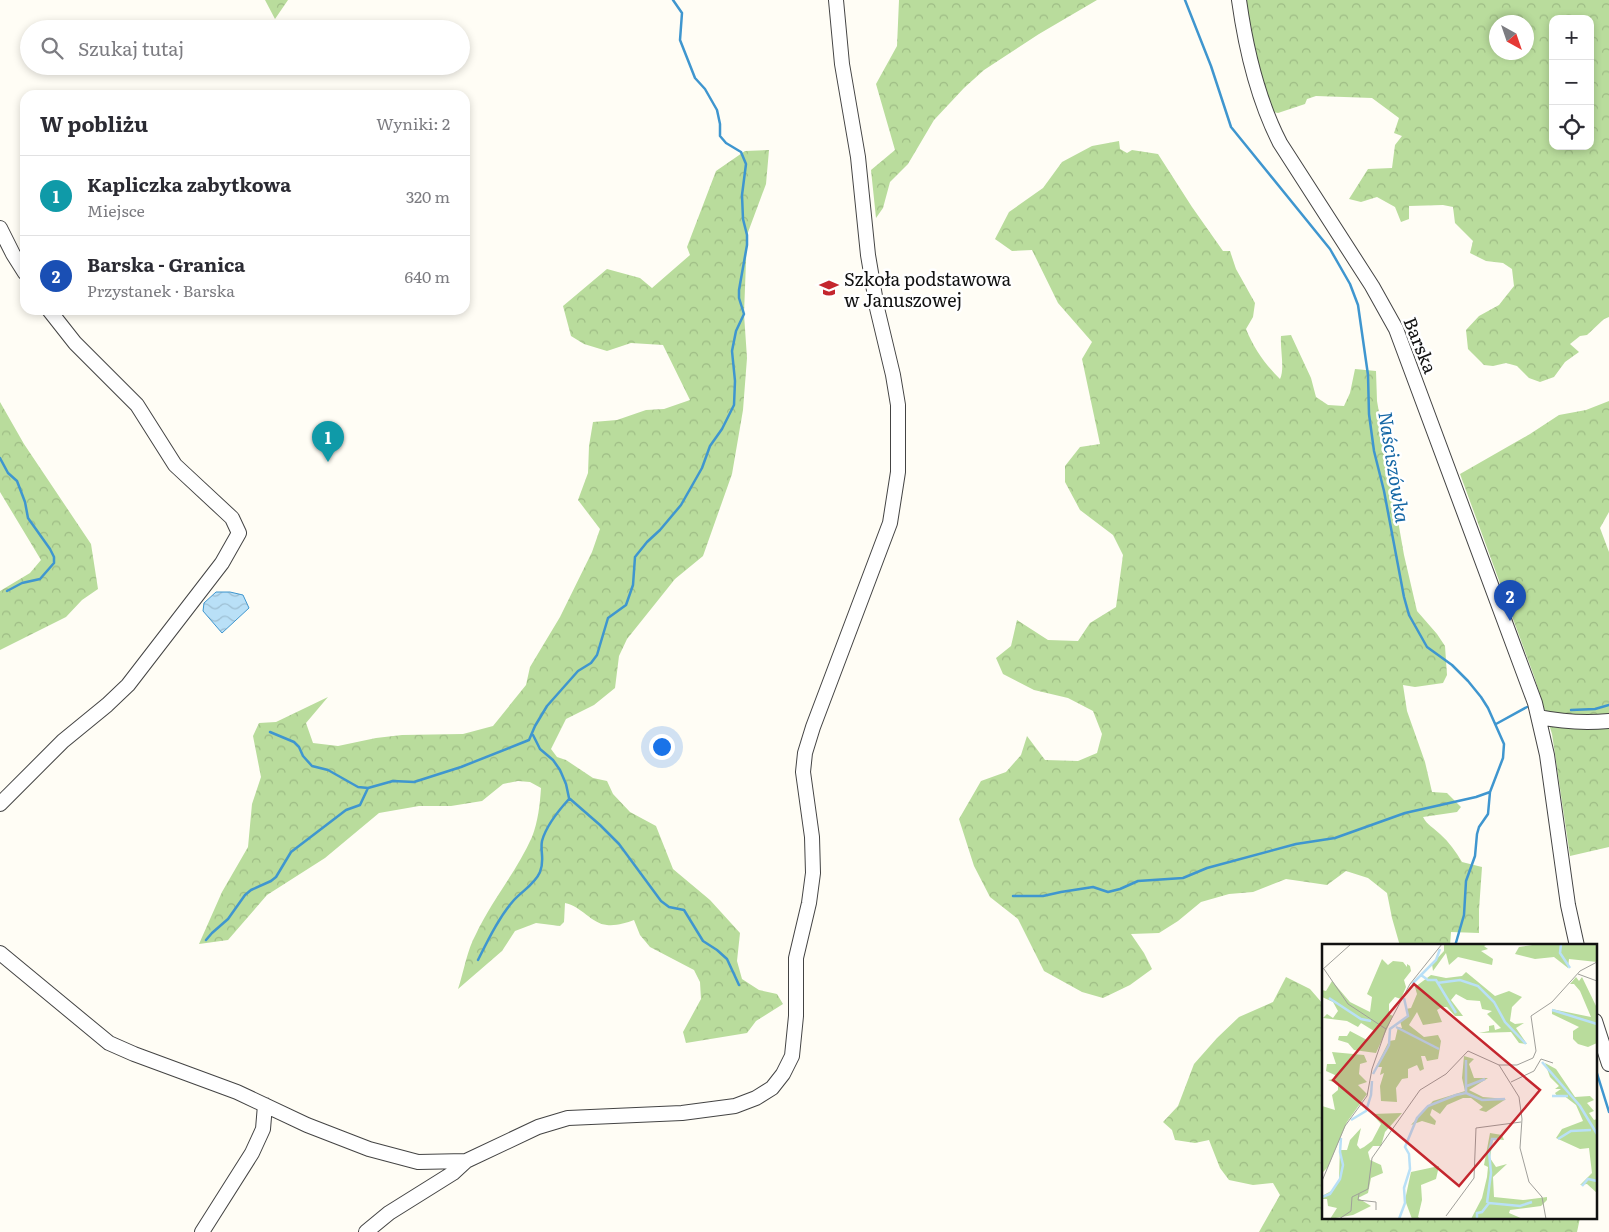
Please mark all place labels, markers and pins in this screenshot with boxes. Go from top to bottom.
place label: Szkoła podstawowa w Januszowej [844,265,1012,313]
school or university icon: Szkoła podstawowa w Januszowej [818,277,840,299]
pin: 1 [312,421,344,462]
pin: 2 [1494,580,1526,621]

